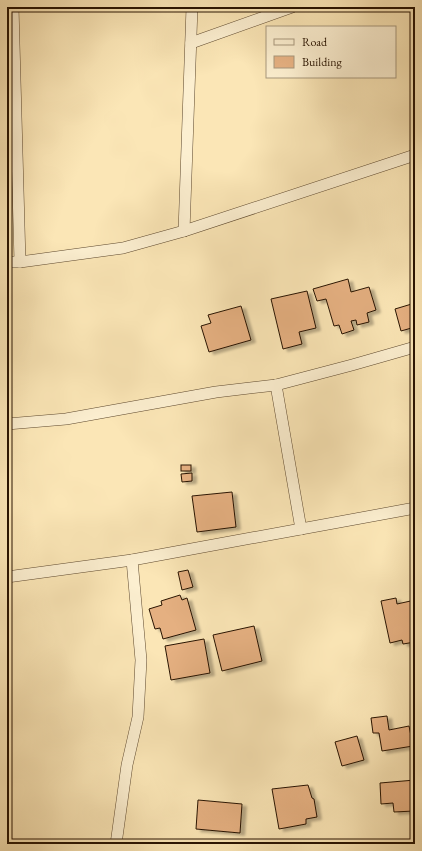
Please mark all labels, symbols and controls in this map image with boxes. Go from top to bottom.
legend [266,26,396,78]
text: Road [302,34,328,50]
text: Building [302,54,343,70]

